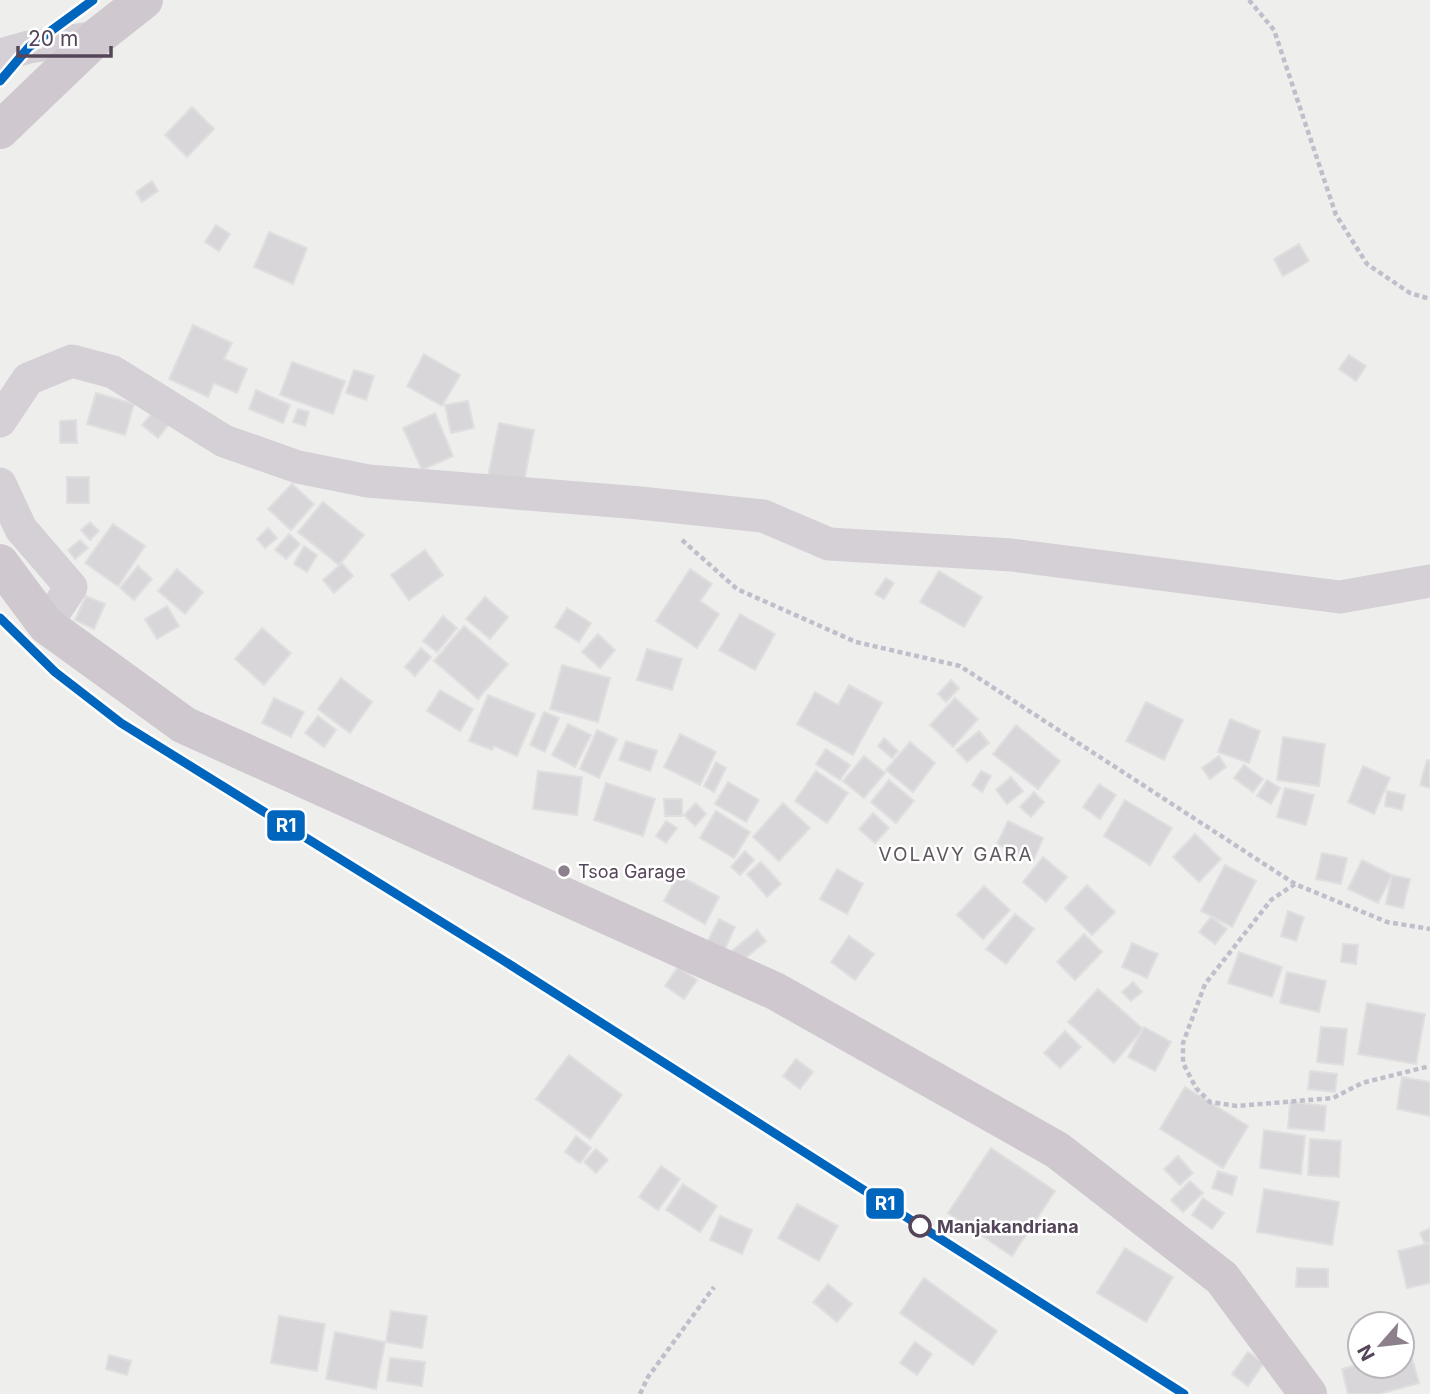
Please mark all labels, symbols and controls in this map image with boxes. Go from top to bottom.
scale bar [18,14,110,58]
text: 20 m [28,26,78,51]
line badge: R1 [266,809,306,842]
text: R1 [276,814,296,837]
district label: VOLAVY GARA [878,843,1034,866]
place label: Tsoa Garage [578,861,686,882]
marker: Tsoa Garage [556,863,572,879]
line badge: R1 [865,1187,905,1220]
text: R1 [875,1192,895,1215]
marker: Manjakandriana [909,1215,931,1237]
place label: Manjakandriana [937,1216,1079,1237]
north arrow [1346,1310,1416,1380]
text: N [1353,1341,1380,1365]

